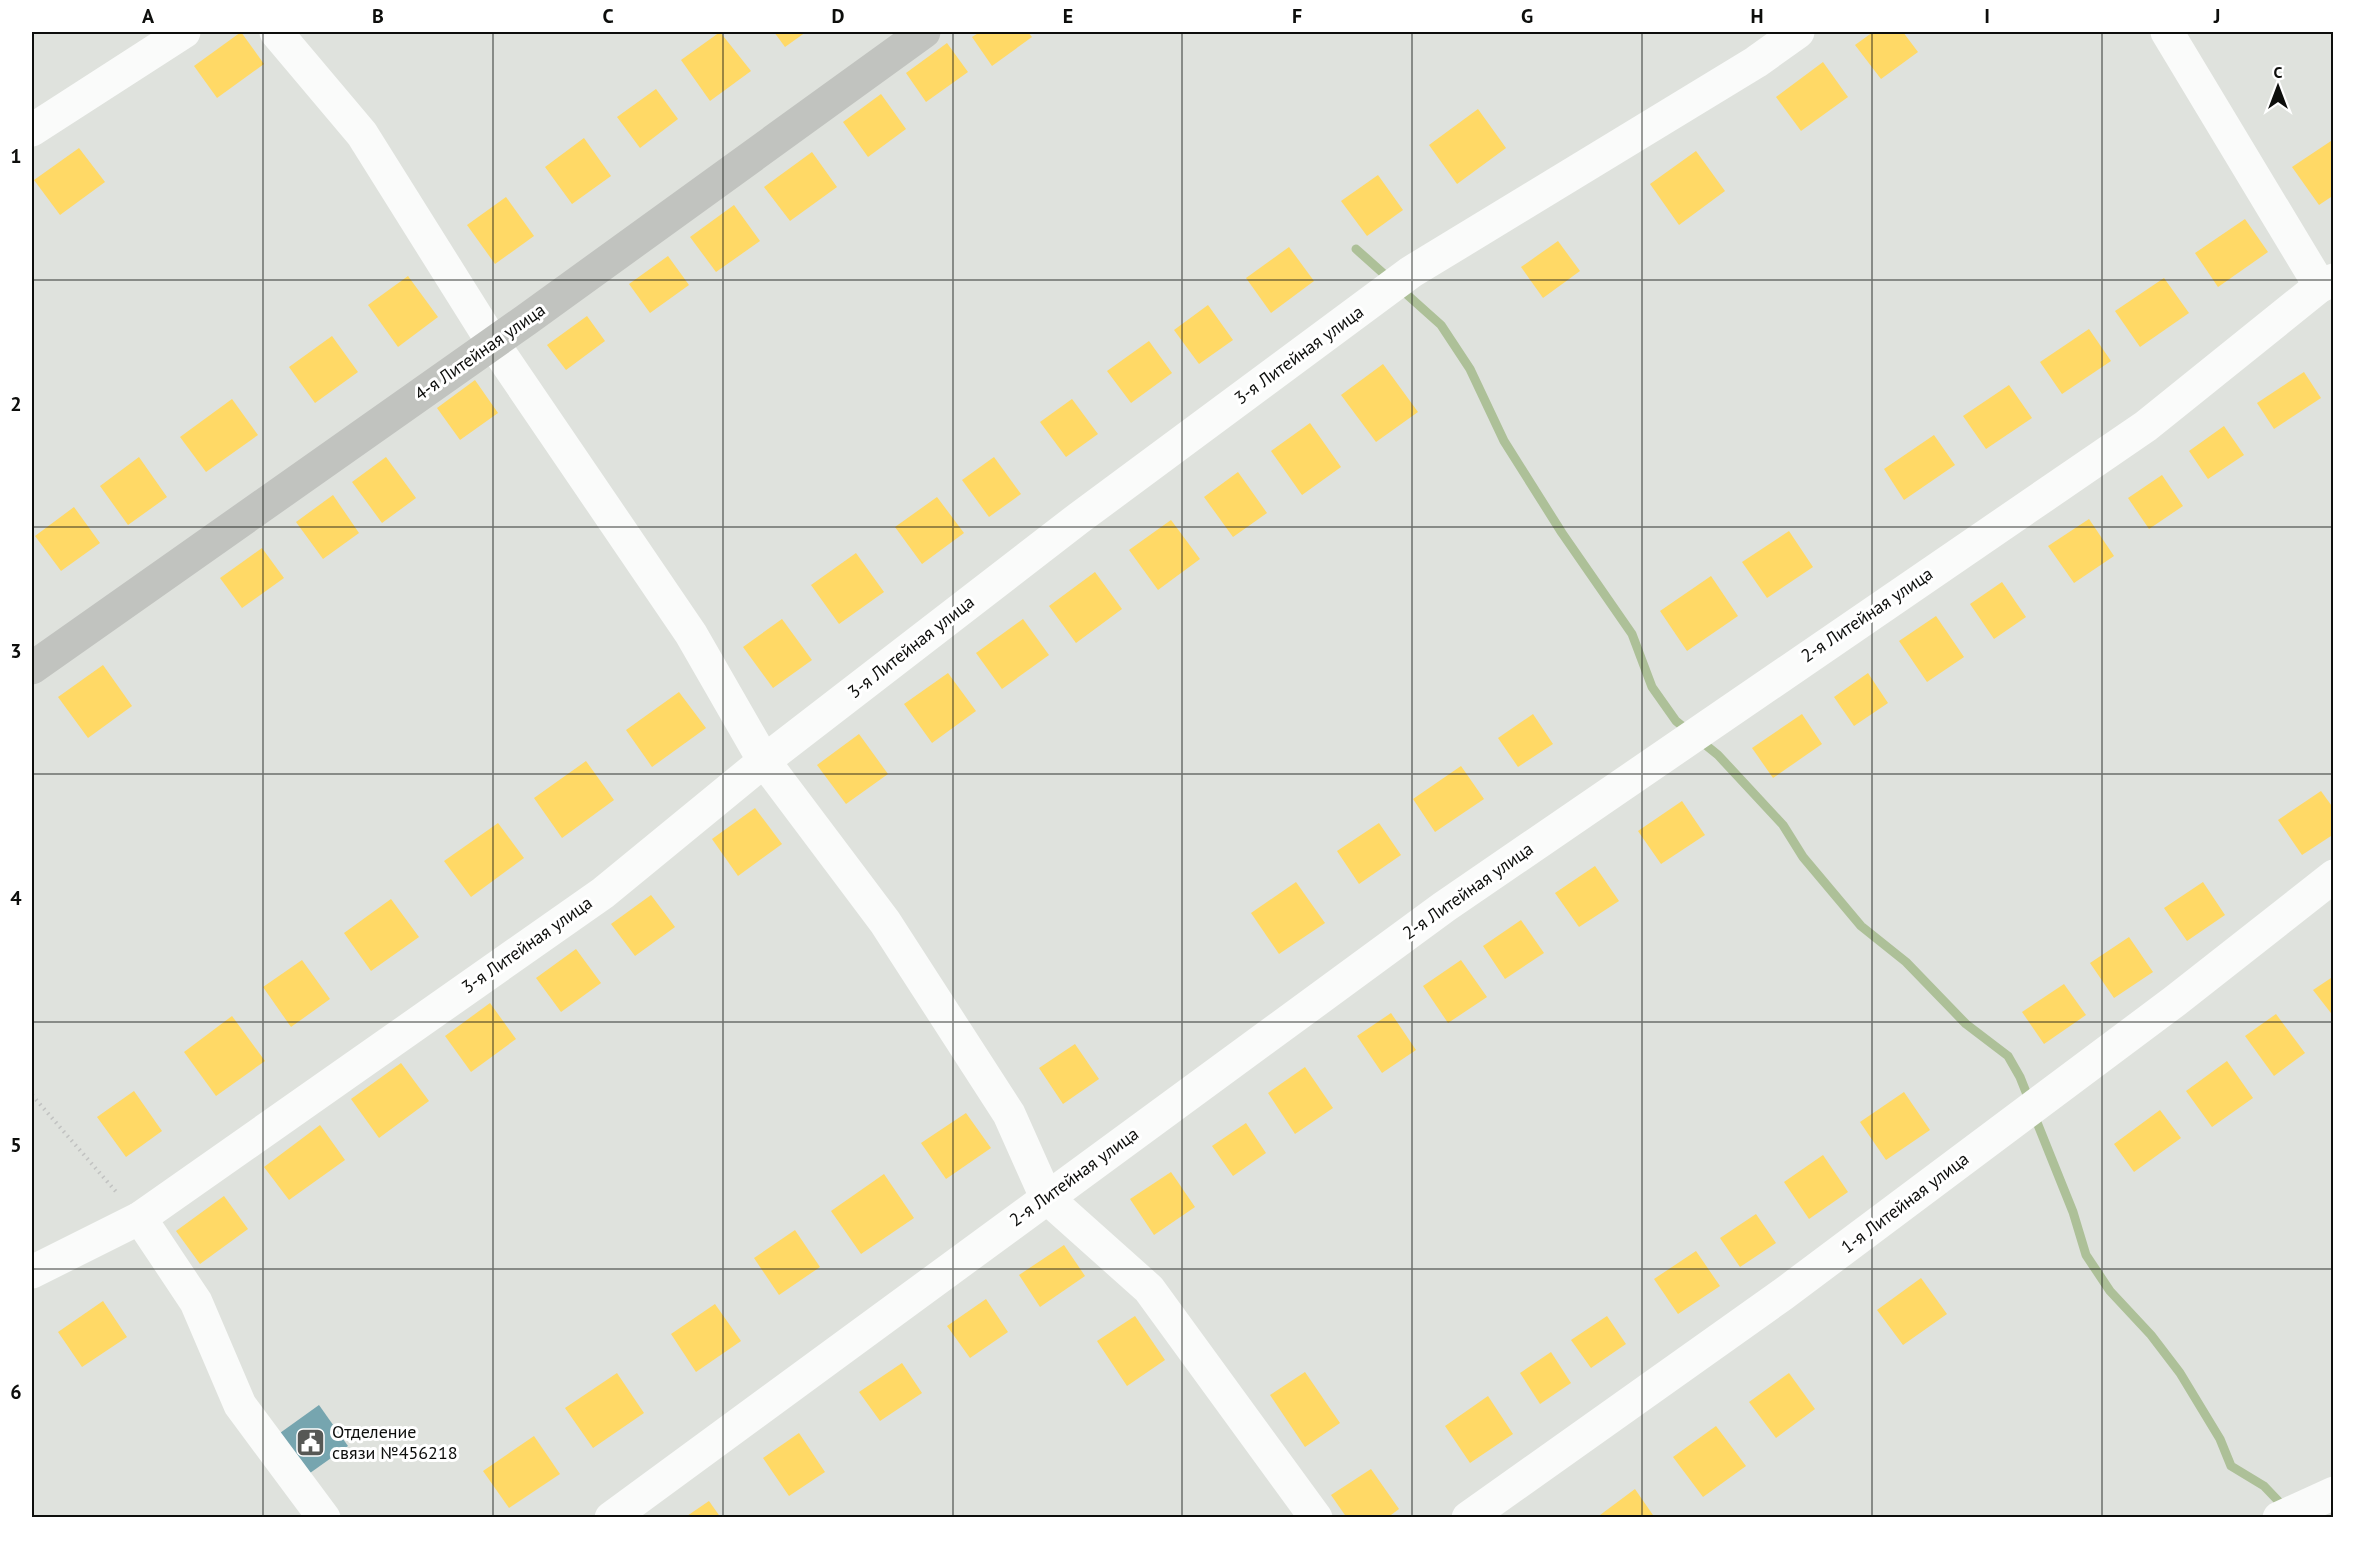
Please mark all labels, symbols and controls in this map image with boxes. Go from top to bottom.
text: A [142,3,155,29]
text: B [372,3,384,29]
text: C [602,3,614,29]
text: D [832,3,845,29]
text: E [1063,3,1073,29]
text: F [1292,3,1302,29]
text: G [1521,3,1533,29]
text: H [1750,3,1764,29]
text: I [1984,3,1990,29]
text: J [2213,3,2220,29]
north arrow [2248,57,2308,117]
text: С [2274,62,2283,82]
text: 1 [10,143,22,169]
street label: 4-я Литейная улица [410,298,549,405]
street label: 3-я Литейная улица [1230,300,1368,409]
text: 2 [10,391,22,417]
street label: 2-я Литейная улица [1796,562,1937,667]
street label: 3-я Литейная улица [843,590,979,703]
text: 3 [10,638,22,664]
street label: 2-я Литейная улица [1398,837,1537,944]
text: 4 [10,885,22,911]
street label: 3-я Литейная улица [457,891,596,998]
street label: 2-я Литейная улица [1005,1122,1143,1231]
text: 5 [10,1132,22,1158]
street label: 1-я Литейная улица [1836,1147,1973,1258]
text: 6 [10,1379,22,1405]
place label: Отделение связи №456218 [332,1420,458,1464]
public building icon: Отделение связи №456218 [295,1426,327,1458]

